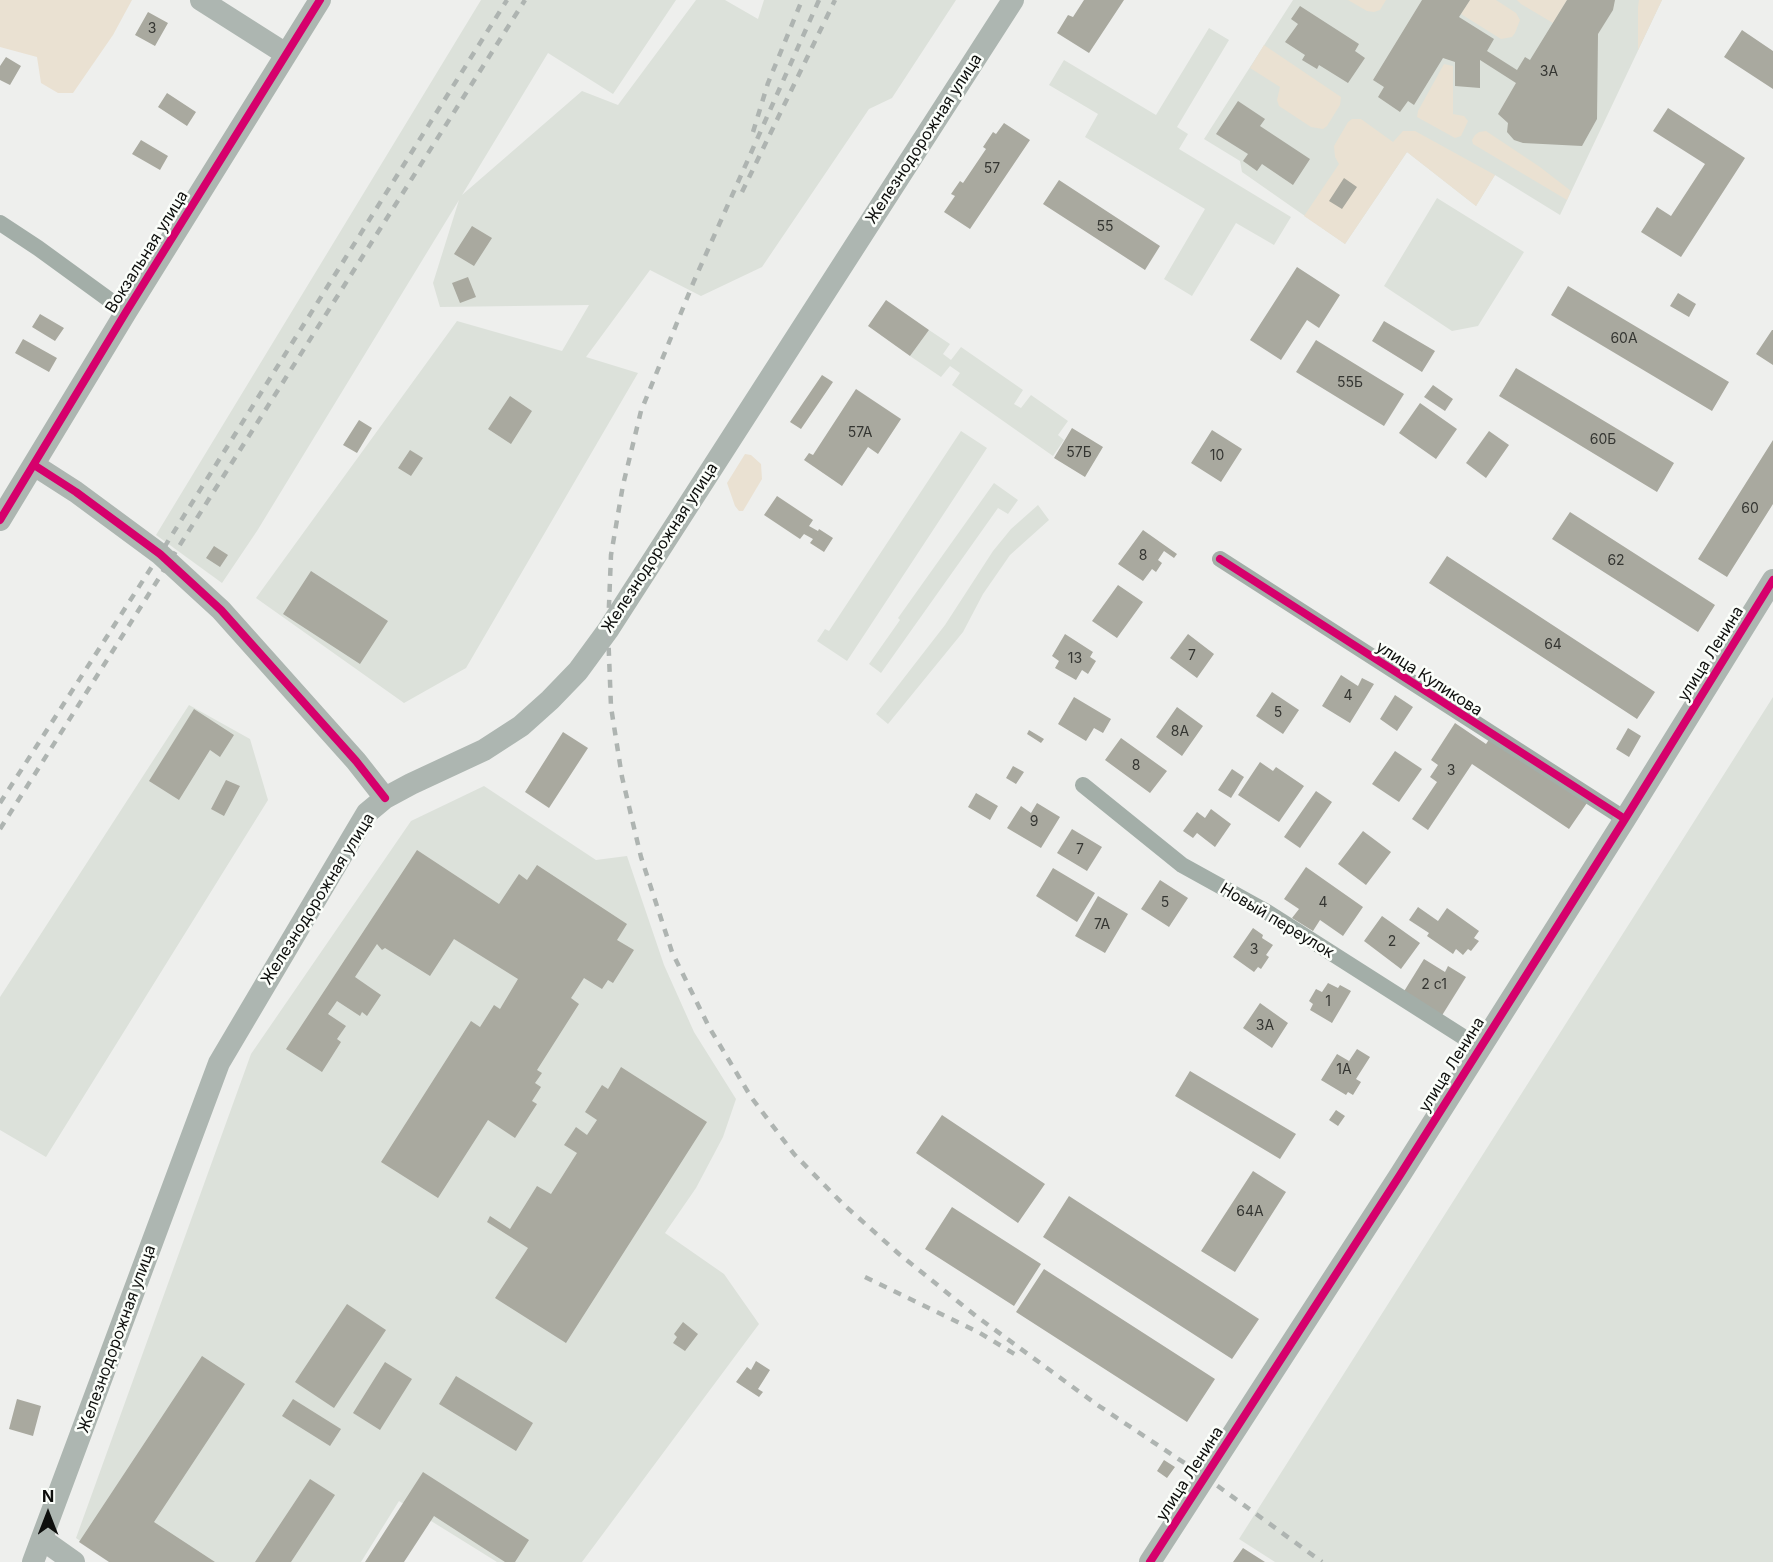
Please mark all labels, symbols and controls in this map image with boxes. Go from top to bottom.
house number: 3 [148,21,156,37]
street label: Железнодорожная улица [862,50,986,228]
house number: 3А [1540,64,1558,80]
house number: 57 [984,161,1000,177]
street label: Вокзальная улица [102,187,192,317]
house number: 55 [1096,219,1114,235]
house number: 60А [1610,331,1638,347]
house number: 55Б [1337,375,1363,391]
house number: 57А [848,425,872,441]
house number: 60Б [1590,432,1616,448]
house number: 57Б [1066,445,1092,461]
house number: 10 [1210,448,1224,464]
street label: Железнодорожная улица [598,459,722,637]
house number: 60 [1741,501,1759,517]
house number: 8 [1139,548,1147,564]
house number: 62 [1607,553,1625,569]
street label: улица Ленина [1674,603,1748,705]
street label: улица Куликова [1372,637,1486,721]
house number: 64 [1544,637,1562,653]
house number: 7 [1188,648,1196,664]
house number: 13 [1068,651,1082,667]
house number: 4 [1343,688,1353,704]
house number: 5 [1274,705,1282,721]
house number: 8А [1171,724,1189,740]
house number: 8 [1132,758,1140,774]
house number: 3 [1447,763,1455,779]
street label: Железнодорожная улица [257,810,379,988]
house number: 9 [1030,814,1038,830]
house number: 7 [1076,842,1084,858]
street label: Новый переулок [1217,879,1337,963]
house number: 5 [1161,895,1169,911]
house number: 4 [1318,895,1328,911]
house number: 7А [1094,917,1110,933]
house number: 2 [1388,934,1396,950]
house number: 3 [1250,942,1258,958]
house number: 2 с1 [1421,977,1447,993]
house number: 1 [1325,994,1331,1010]
street label: улица Ленина [1415,1014,1489,1116]
house number: 3А [1256,1018,1274,1034]
house number: 1А [1336,1062,1352,1078]
house number: 64А [1236,1204,1264,1220]
street label: Железнодорожная улица [74,1242,160,1436]
street label: улица Ленина [1152,1423,1228,1525]
north arrow [18,1484,78,1544]
text: N [42,1486,54,1506]

